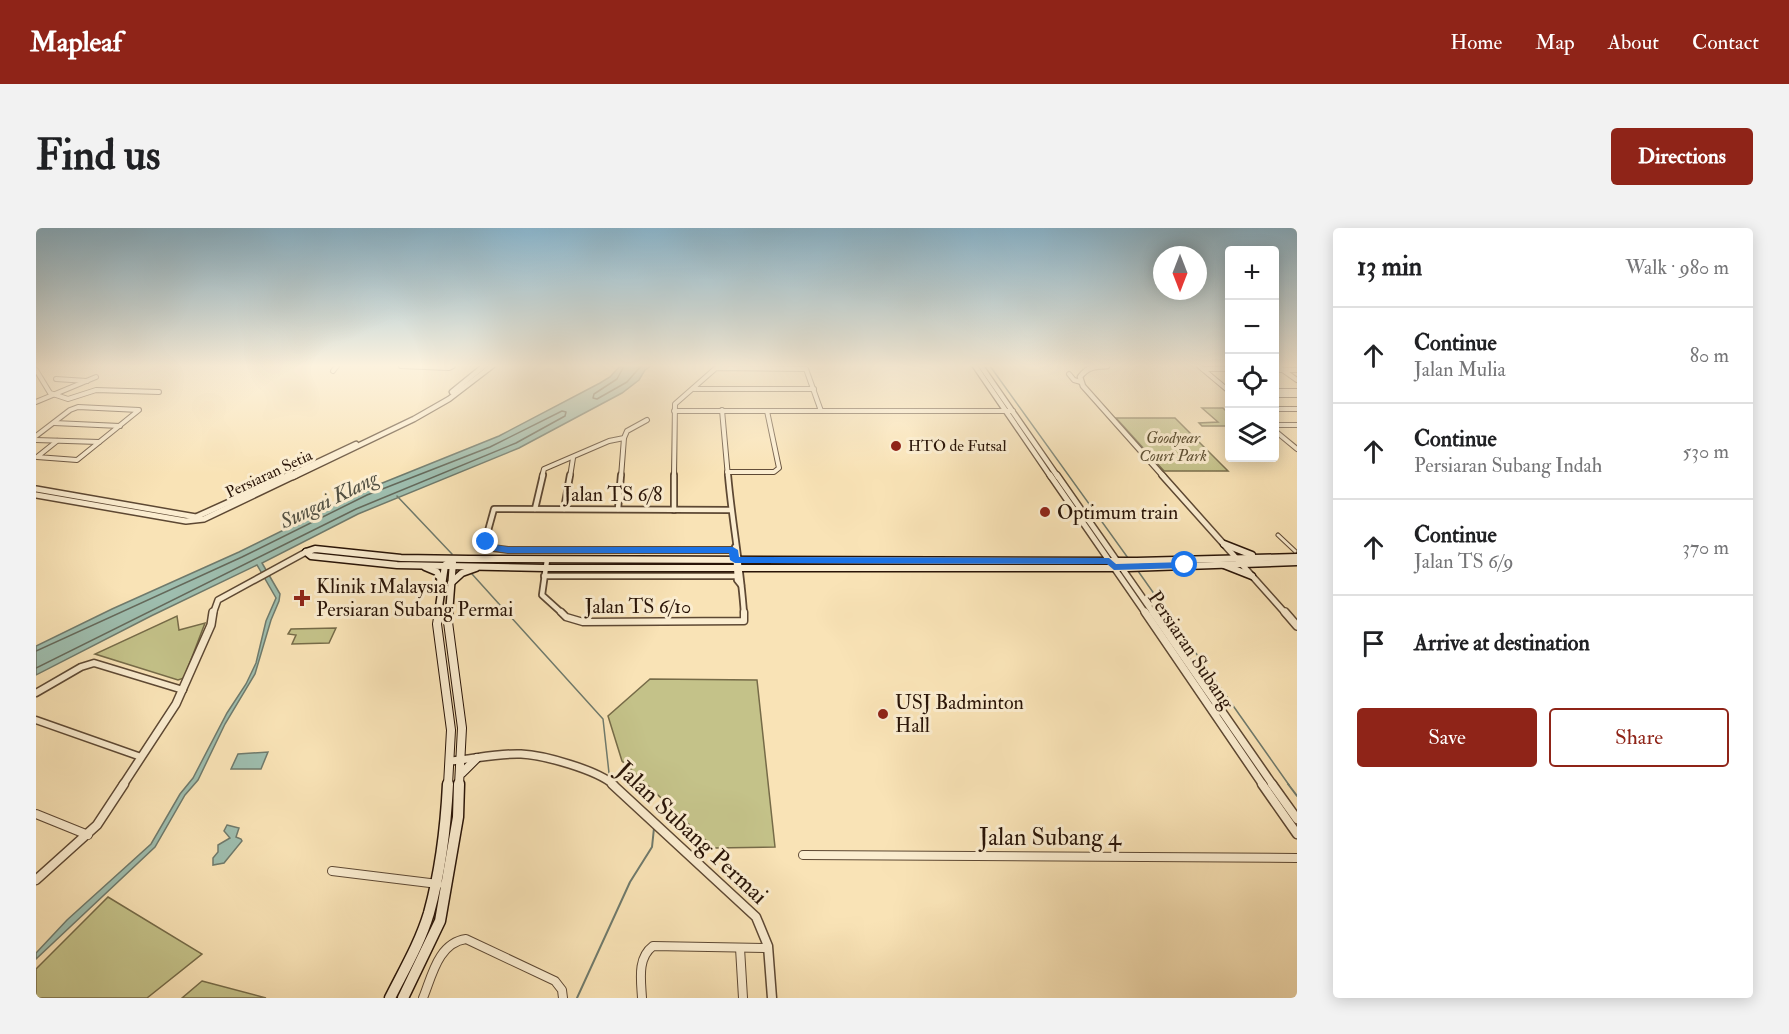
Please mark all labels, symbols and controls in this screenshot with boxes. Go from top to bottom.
text: Mapleaf [30,25,122,60]
text: Home [1450,29,1502,56]
text: Map [1535,29,1575,56]
text: About [1608,29,1659,56]
text: Contact [1692,29,1759,56]
button: Directions [1611,128,1753,185]
text: Find us [36,130,160,182]
north arrow [1153,246,1207,300]
map controls [1225,246,1279,462]
button: + [1225,246,1279,300]
text: 13 min [1357,251,1422,283]
text: Walk · 980 m [1626,255,1729,280]
button: − [1225,300,1279,354]
text: Continue [1414,329,1497,357]
icon: ahead [1357,339,1390,372]
text: 80 m [1690,343,1729,368]
button: locate [1225,354,1279,408]
text: Jalan Mulia [1414,357,1506,382]
button: layers [1225,408,1279,462]
text: Continue [1414,425,1497,453]
park label: Goodyear Court Park [1139,428,1207,466]
icon: ahead [1357,435,1390,468]
place label: HTO de Futsal [908,436,1007,456]
marker: HTO de Futsal [889,439,903,453]
text: 530 m [1683,439,1729,464]
street label: Persiaran Setia [222,445,316,503]
text: Persiaran Subang Indah [1414,453,1602,478]
water label: Sungai Klang [274,464,384,536]
street label: Jalan TS 6/8 [563,482,662,507]
place label: Optimum train [1057,500,1178,526]
marker: Optimum train [1038,505,1052,519]
text: Continue [1414,521,1497,549]
route end [472,528,498,554]
icon: ahead [1357,531,1390,564]
text: 370 m [1682,535,1729,560]
text: Jalan TS 6/9 [1414,549,1513,574]
route start [1171,551,1197,577]
place label: Klinik 1Malaysia Persiaran Subang Permai [316,574,513,622]
street label: Persiaran Subang [1142,586,1240,715]
marker: Klinik 1Malaysia Persiaran Subang Permai [293,589,311,607]
street label: Jalan TS 6/10 [584,594,691,619]
icon: arrive [1357,627,1390,660]
text: Arrive at destination [1414,629,1590,657]
place label: USJ Badminton Hall [895,690,1024,738]
marker: USJ Badminton Hall [876,707,890,721]
button: Save [1357,708,1537,767]
button: Share [1549,708,1729,767]
street label: Jalan Subang Permai [609,754,774,911]
street label: Jalan Subang 4 [978,822,1122,853]

